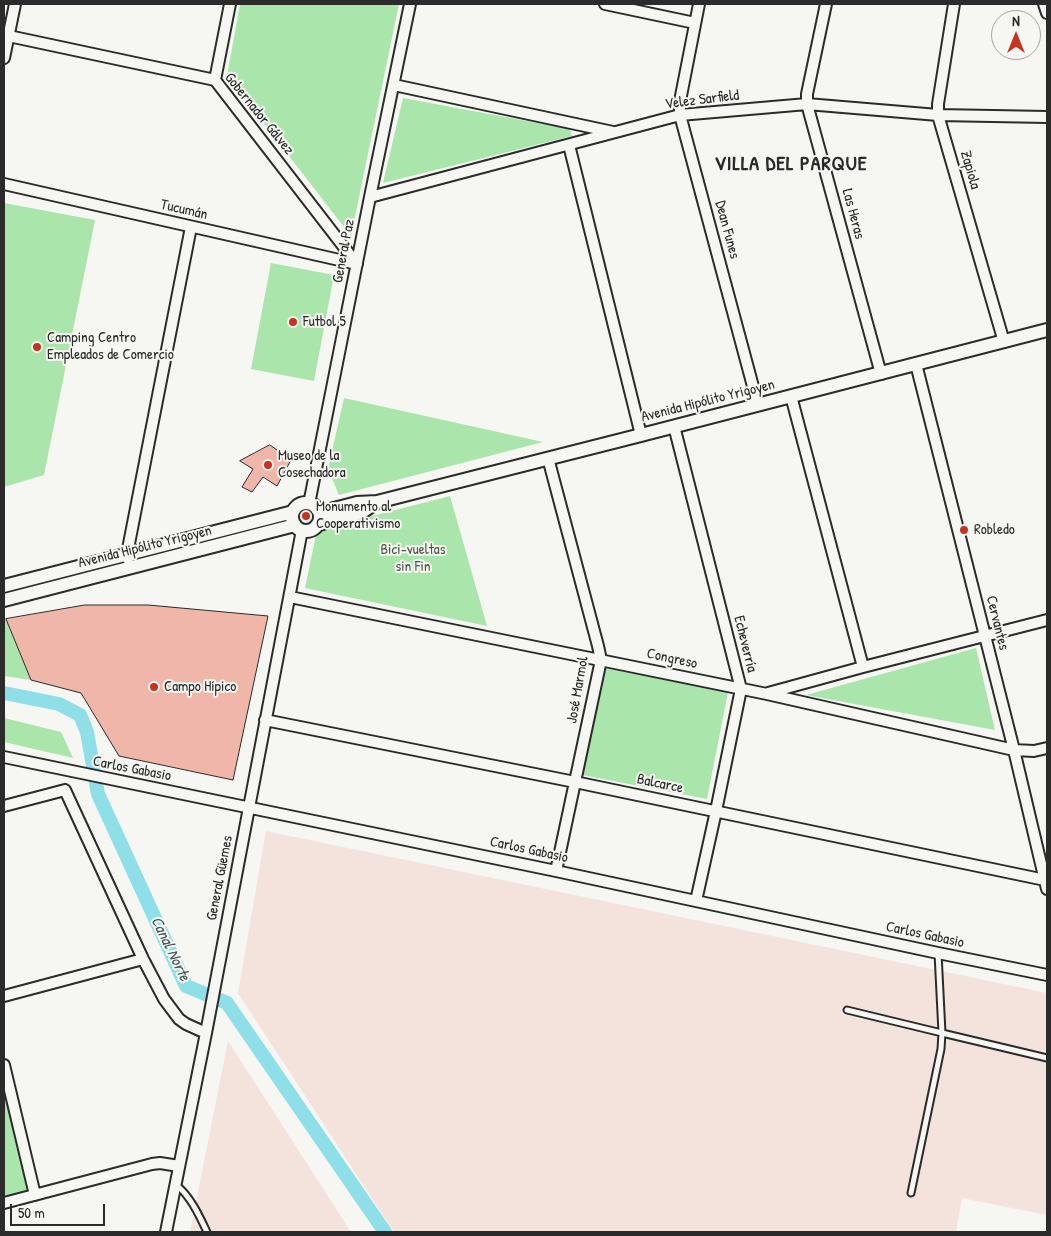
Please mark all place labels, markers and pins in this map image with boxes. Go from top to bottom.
place label: Futbol 5 [303,313,346,331]
marker: Futbol 5 [287,316,299,328]
place label: Camping Centro Empleados de Comercio [47,329,174,364]
marker: Camping Centro Empleados de Comercio [31,341,43,353]
place label: Museo de la Cosechadora [278,447,346,482]
marker: Museo de la Cosechadora [262,459,274,471]
place label: Monumento al Cooperativismo [316,498,400,533]
marker: Monumento al Cooperativismo [300,510,312,522]
place label: Robledo [974,521,1015,539]
marker: Robledo [958,524,970,536]
place label: Campo Hípico [164,678,236,696]
marker: Campo Hípico [148,681,160,693]

